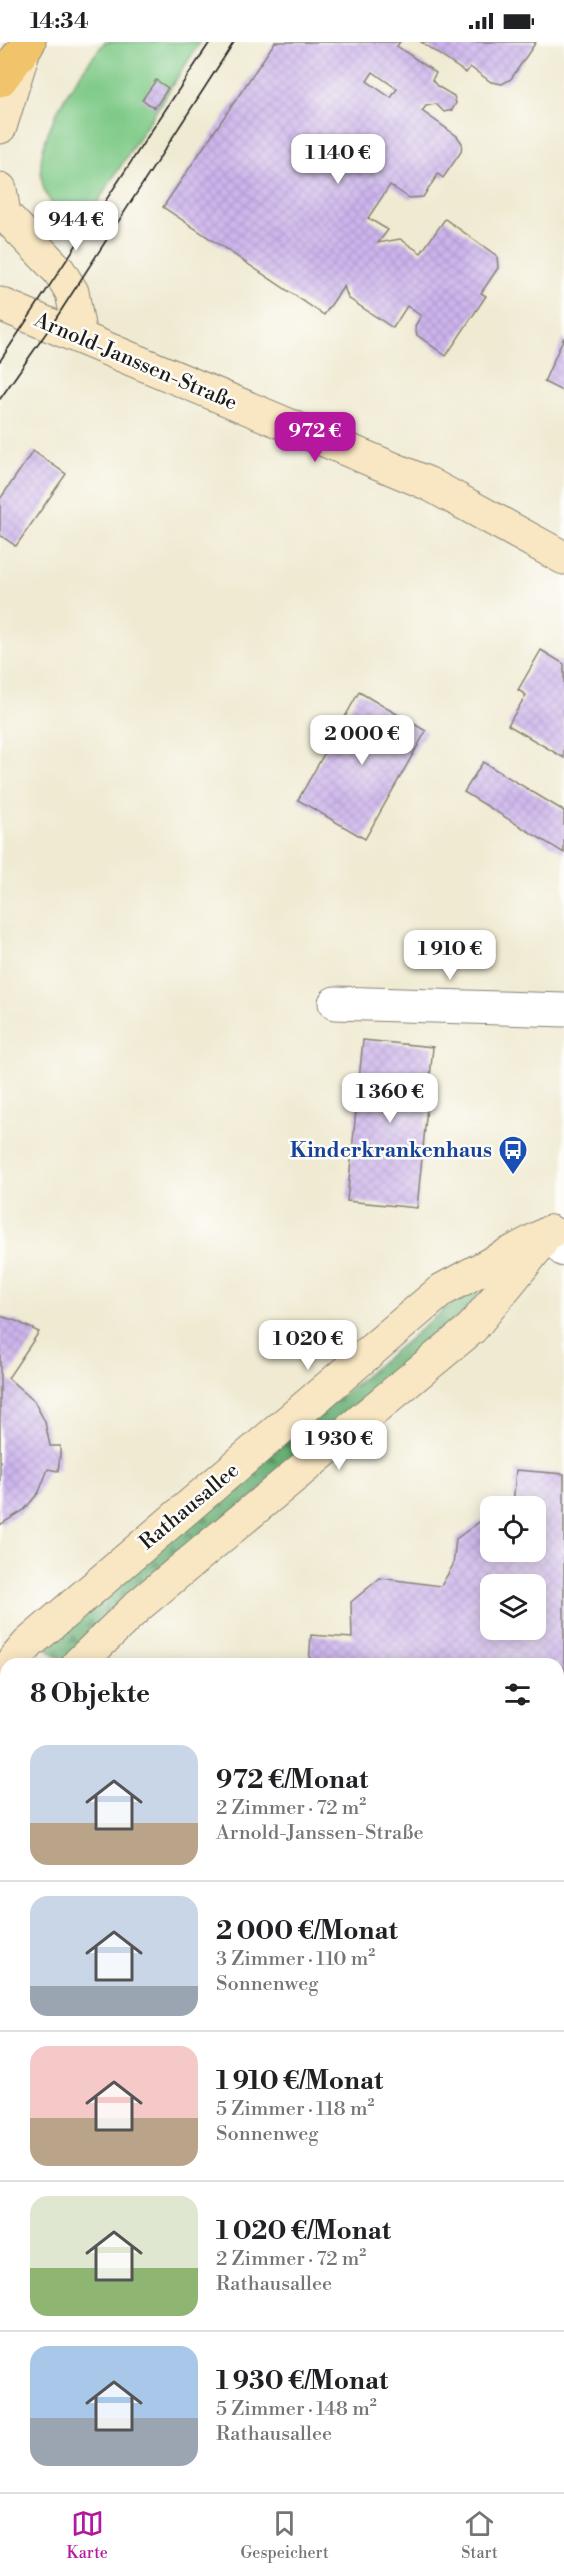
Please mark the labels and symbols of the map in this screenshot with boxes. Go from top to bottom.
pin: 1 140 € [283,134,393,185]
pin: 944 € [34,201,118,252]
street label: Arnold-Janssen-Straße [29,307,241,416]
pin: 972 € [273,412,357,463]
pin: 2 000 € [307,715,417,766]
pin: 1 910 € [395,930,505,981]
pin: 1 360 € [335,1073,445,1124]
bus stop icon: Kinderkrankenhaus [497,1134,529,1176]
place label: Kinderkrankenhaus [290,1138,492,1164]
pin: 1 020 € [253,1320,363,1371]
pin: 1 930 € [284,1420,394,1471]
street label: Rathausallee [135,1458,245,1556]

